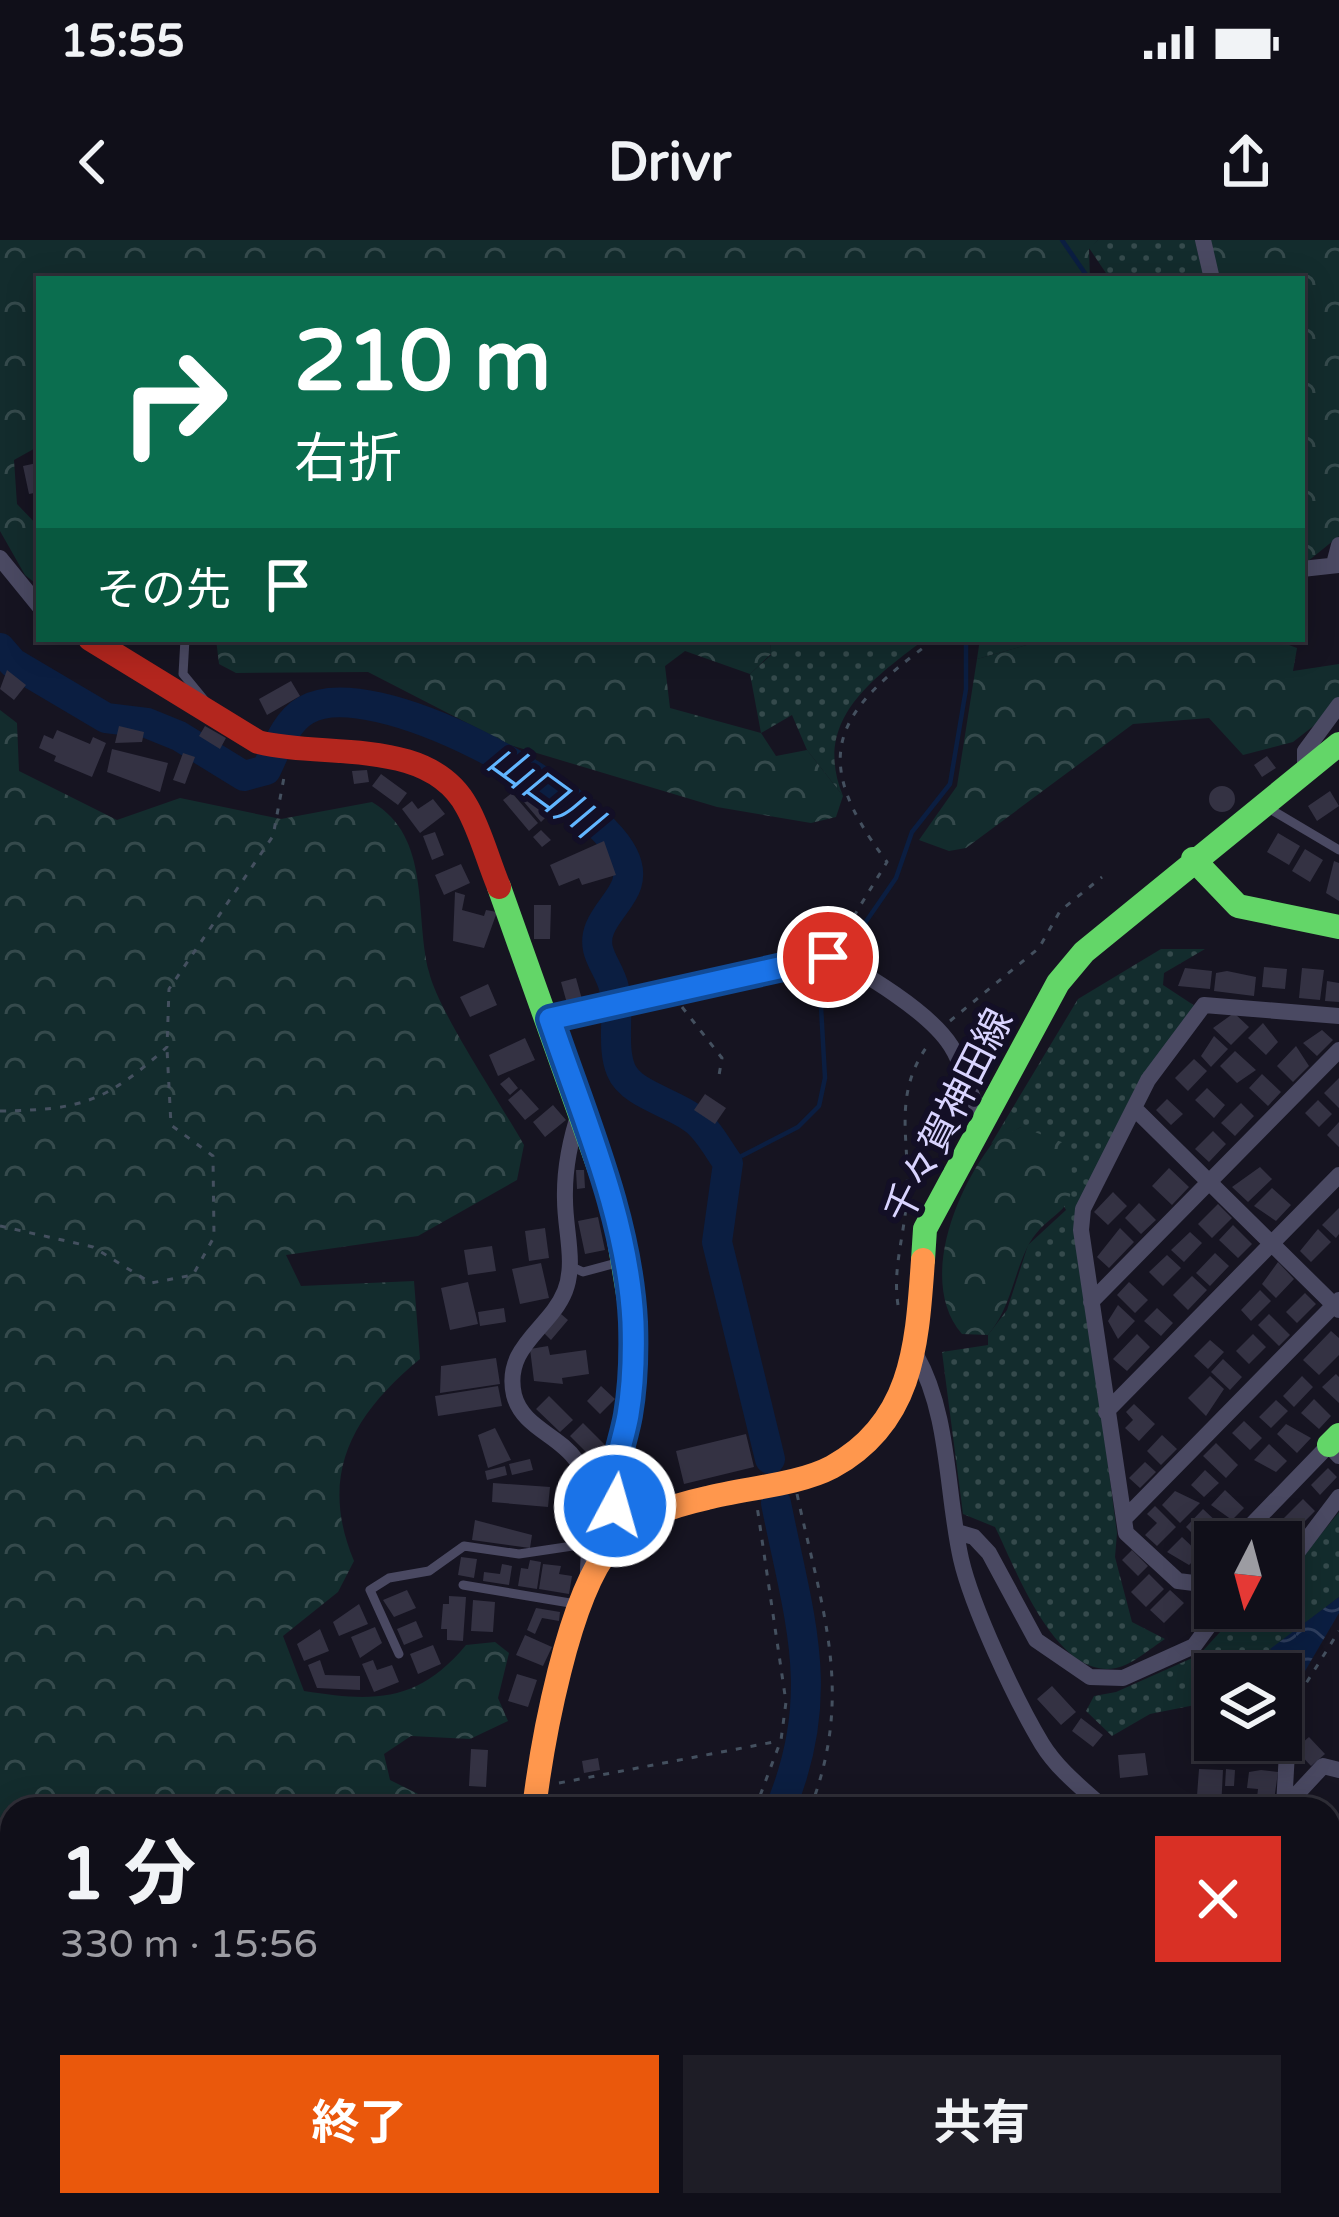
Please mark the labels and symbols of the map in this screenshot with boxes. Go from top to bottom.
water label: 山口川 [478,733,613,851]
pin [777,906,879,1008]
street label: 千々賀神田線 [875,1001,1023,1231]
position arrow [552,1443,678,1569]
north arrow [1194,1521,1302,1629]

